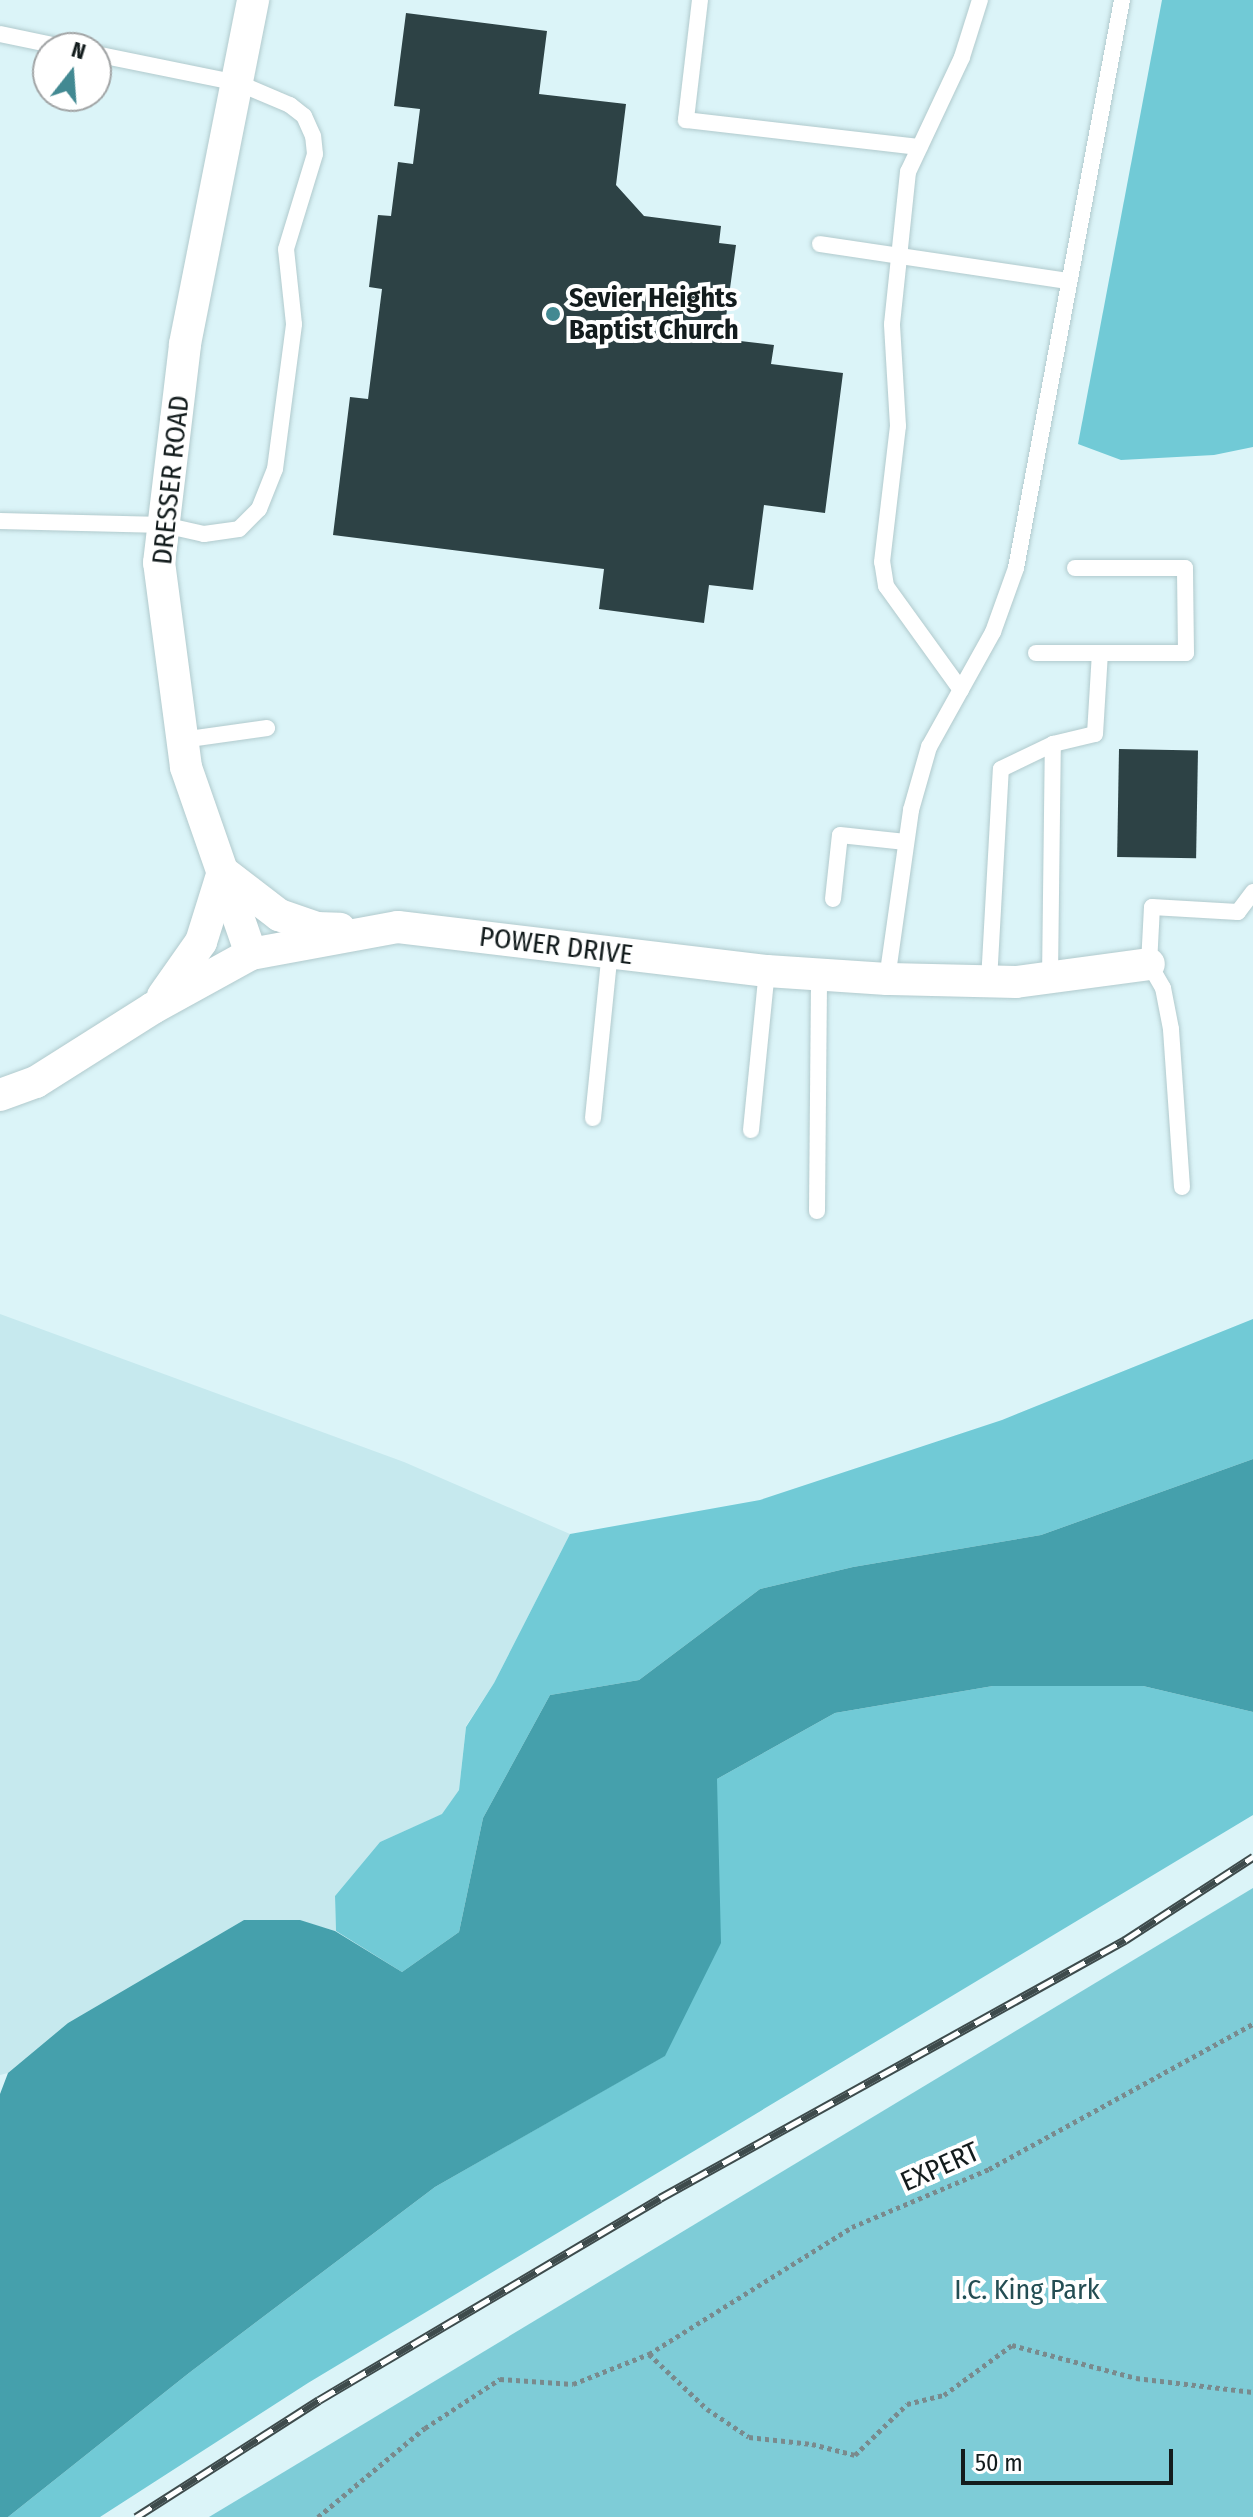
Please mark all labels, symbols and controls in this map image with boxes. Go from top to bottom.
north arrow [32,32,112,112]
text: N [68,36,89,65]
place label: Sevier Heights Baptist Church [569,281,739,347]
marker: Sevier Heights Baptist Church [544,305,562,323]
street label: DRESSER ROAD [145,394,197,566]
street label: POWER DRIVE [477,920,635,972]
street label: EXPERT [896,2135,984,2199]
park label: I.C. King Park [954,2273,1100,2307]
scale bar [965,2433,1177,2483]
text: 50 m [975,2449,1023,2477]

